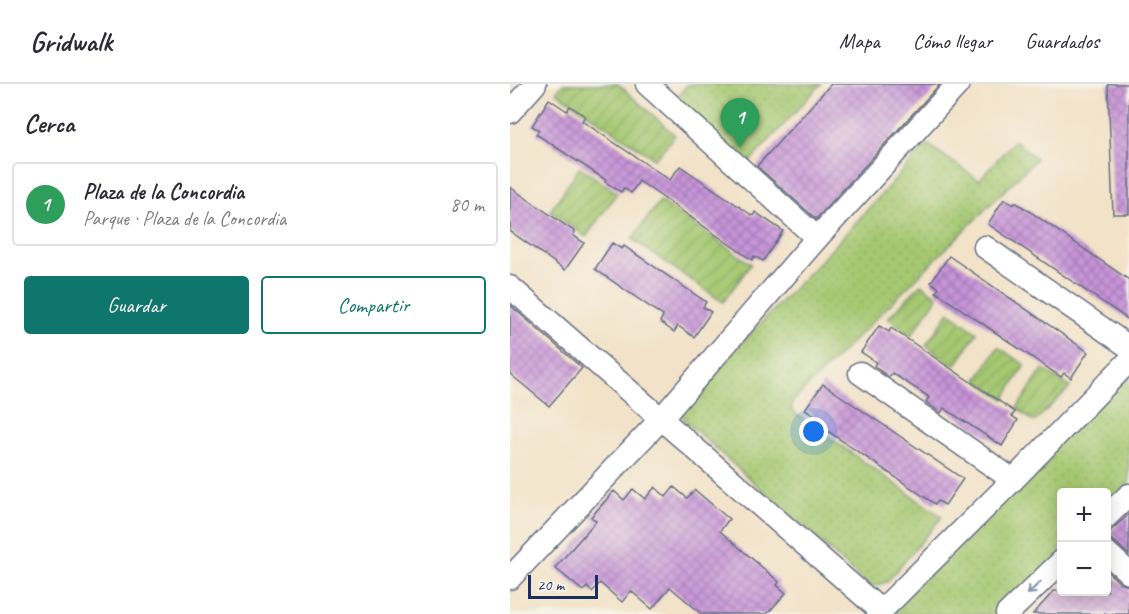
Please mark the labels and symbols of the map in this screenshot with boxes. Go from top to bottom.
pin: 1 [720,98,760,148]
your location [799,417,828,446]
scale bar [528,572,598,600]
one-way arrow [1027,580,1042,595]

